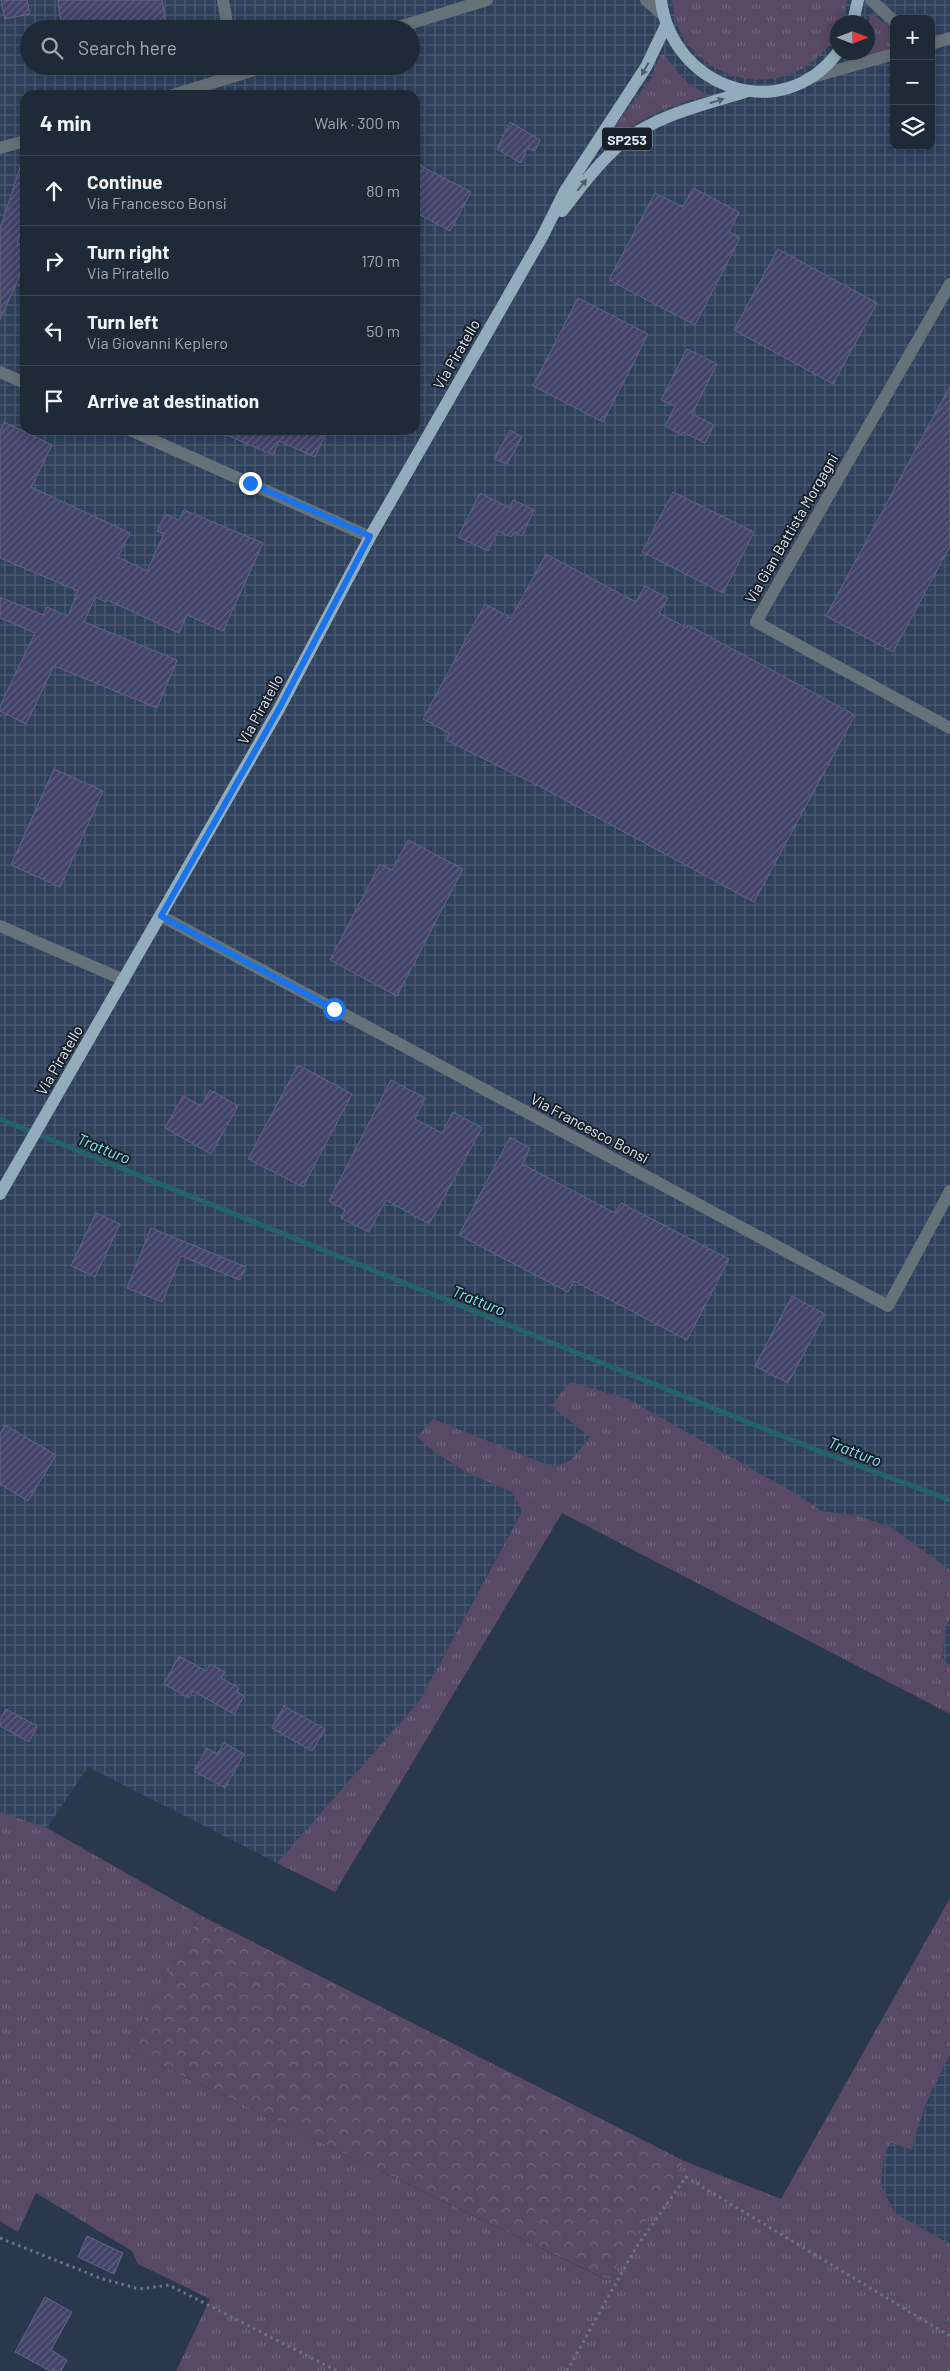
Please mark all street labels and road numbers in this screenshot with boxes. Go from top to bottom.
road number: SP253 [602,128,652,150]
street label: Via Piratello [429,316,483,392]
street label: Via Gian Battista Morgagni [741,450,841,606]
street label: Via Piratello [233,671,287,747]
street label: Via Piratello [32,1022,86,1098]
street label: Via Francesco Bonsi [528,1089,652,1167]

